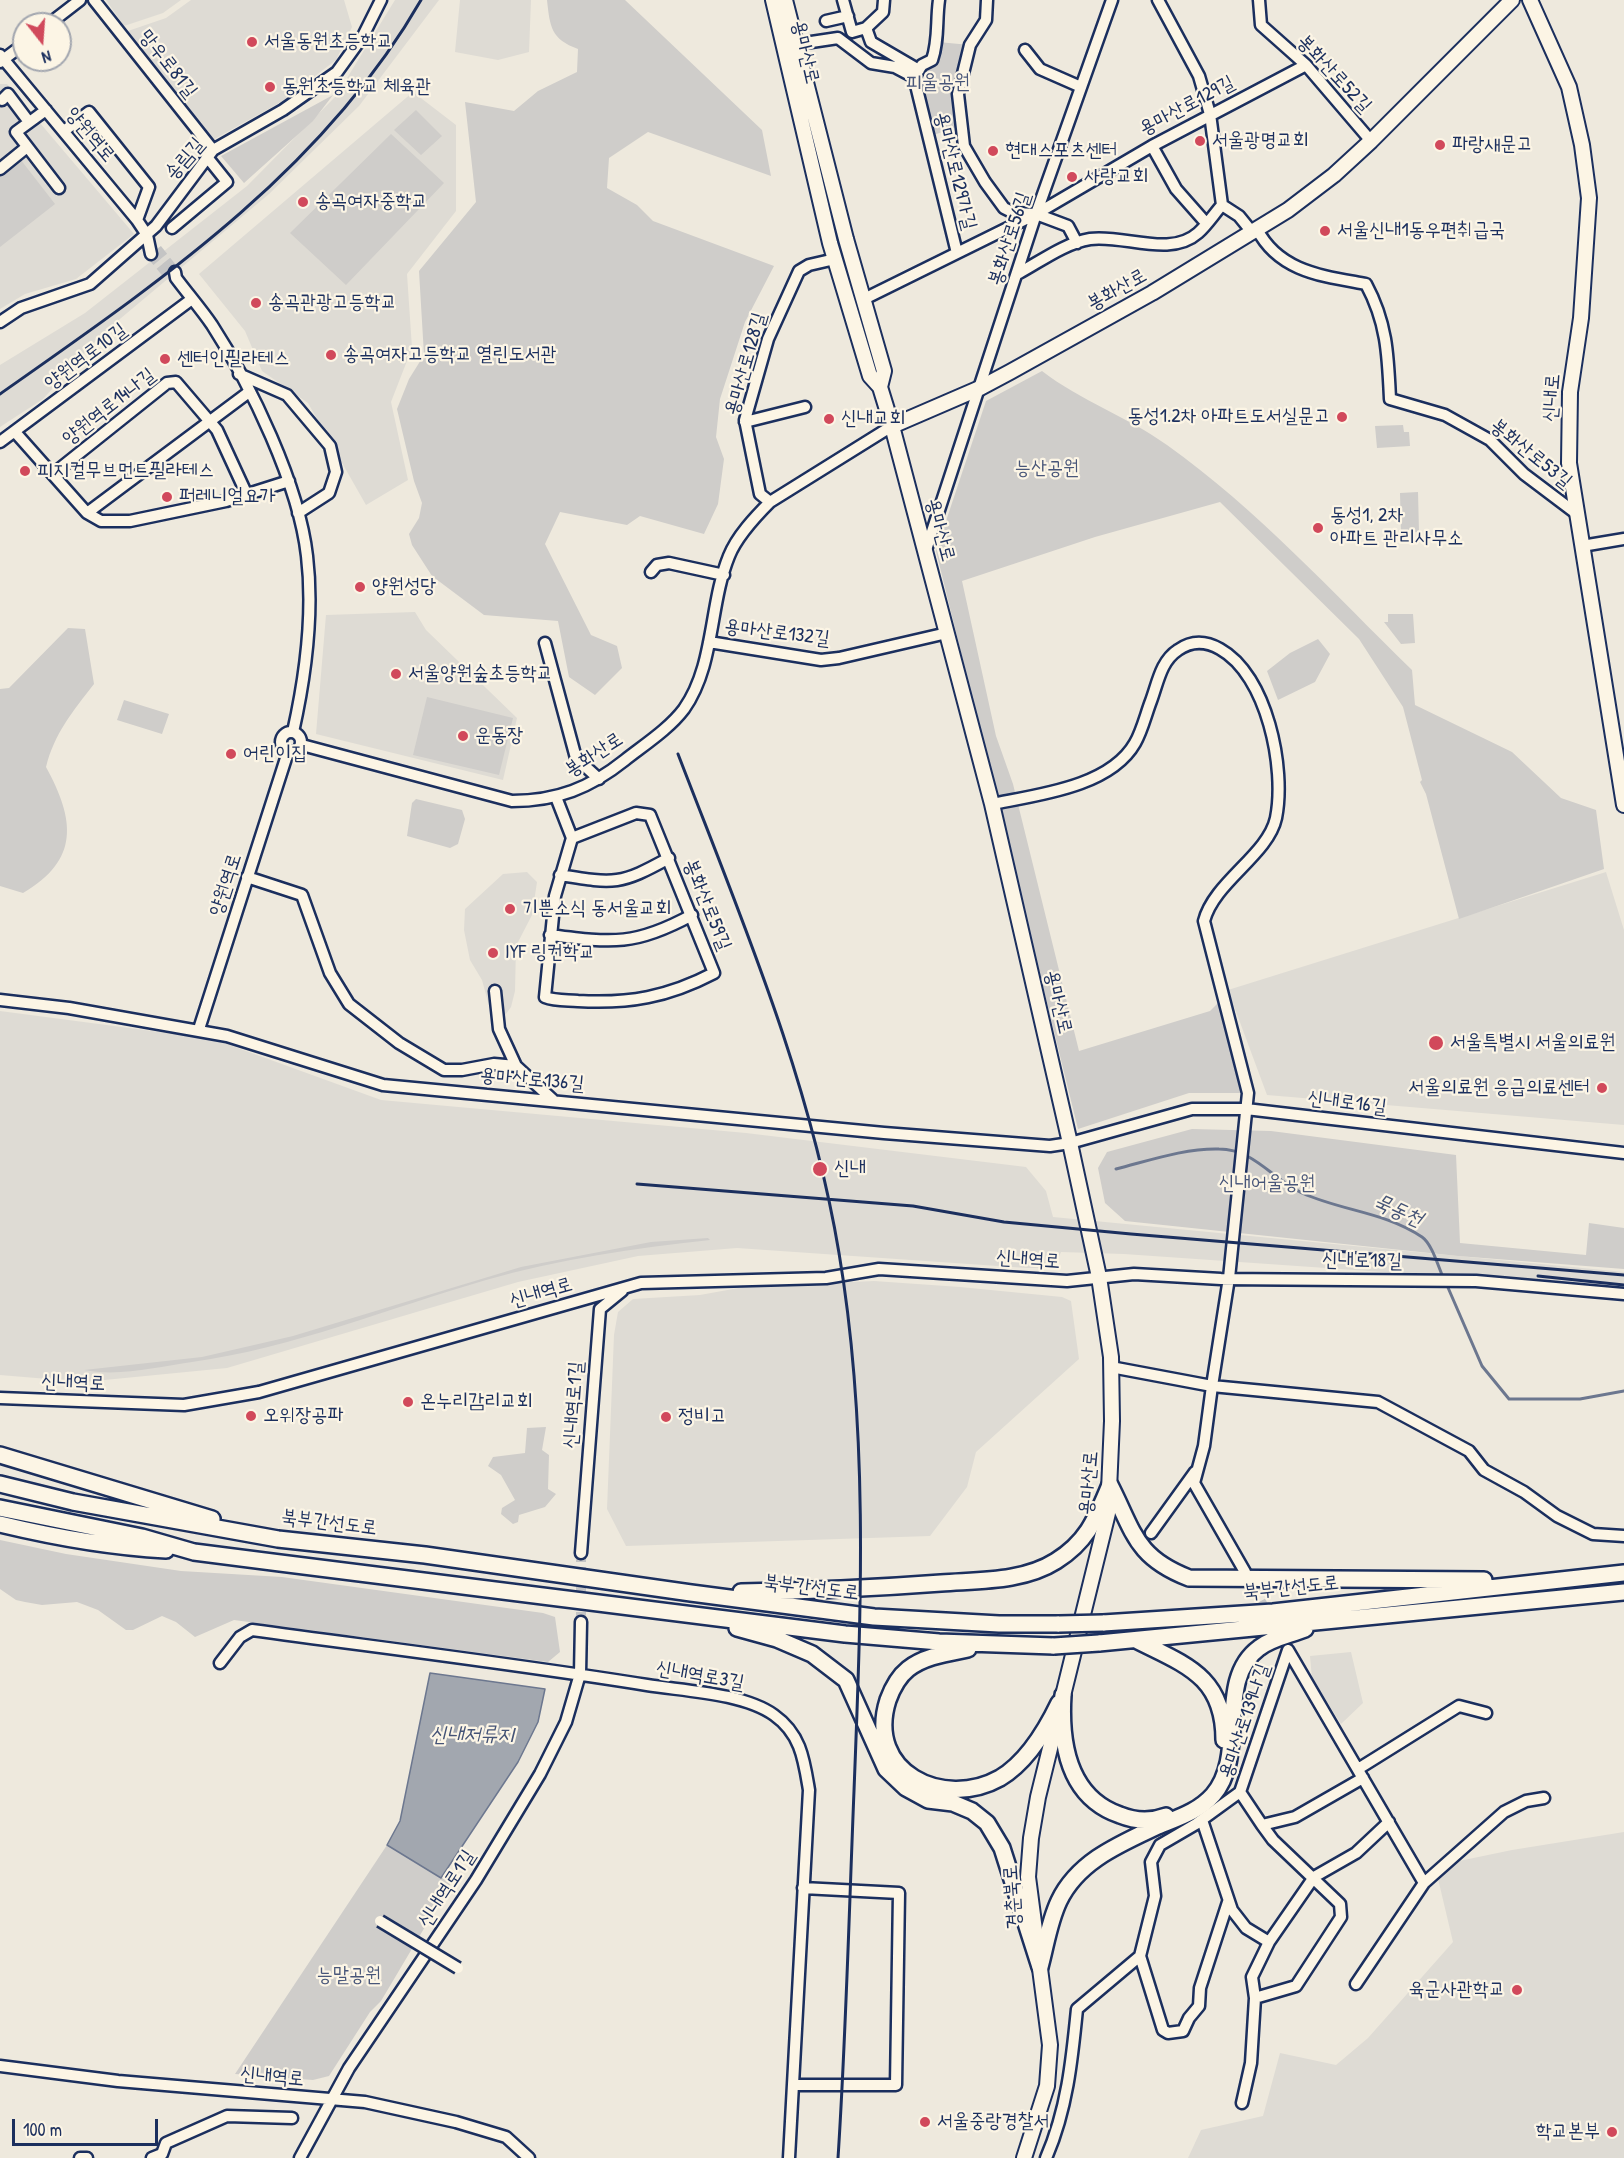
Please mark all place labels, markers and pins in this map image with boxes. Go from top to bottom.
place label: 서울동원초등학교 [264,30,393,54]
marker: 서울동원초등학교 [245,35,259,49]
place label: 동원초등학교 체육관 [282,75,431,99]
marker: 동원초등학교 체육관 [263,80,277,94]
place label: 서울광명교회 [1212,129,1309,153]
place label: 파랑새문고 [1452,133,1532,157]
marker: 서울광명교회 [1193,134,1207,148]
marker: 파랑새문고 [1433,138,1447,152]
place label: 현대스포츠센터 [1005,139,1118,163]
marker: 현대스포츠센터 [986,144,1000,158]
place label: 사랑교회 [1084,165,1148,189]
marker: 사랑교회 [1065,170,1079,184]
place label: 송곡여자중학교 [315,190,428,214]
marker: 송곡여자중학교 [296,195,310,209]
place label: 서울신내1동우편취급국 [1337,219,1505,243]
marker: 서울신내1동우편취급국 [1318,224,1332,238]
place label: 송곡관광고등학교 [268,291,397,315]
marker: 송곡관광고등학교 [249,296,263,310]
place label: 송곡여자고등학교 열린도서관 [343,343,557,367]
place label: 센터인필라테스 [177,347,290,371]
marker: 송곡여자고등학교 열린도서관 [324,348,338,362]
marker: 센터인필라테스 [158,352,172,366]
place label: 동성1.2차 아파트도서실문고 [1127,405,1330,429]
place label: 신내교회 [841,407,905,431]
marker: 동성1.2차 아파트도서실문고 [1335,410,1349,424]
marker: 신내교회 [822,412,836,426]
place label: 피지컬무브먼트필라테스 [37,459,214,483]
marker: 피지컬무브먼트필라테스 [18,464,32,478]
place label: 퍼레니얼요가 [179,485,276,509]
marker: 퍼레니얼요가 [160,490,174,504]
place label: 동성1, 2차 아파트 관리사무소 [1330,504,1463,551]
marker: 동성1, 2차 아파트 관리사무소 [1311,521,1325,535]
place label: 양원성당 [372,575,436,599]
marker: 양원성당 [353,580,367,594]
place label: 서울양원숲초등학교 [408,662,553,686]
marker: 서울양원숲초등학교 [389,667,403,681]
place label: 운동장 [475,724,523,748]
marker: 운동장 [456,729,470,743]
place label: 어린이집 [243,742,307,766]
marker: 어린이집 [224,747,238,761]
place label: 기쁜소식 동서울교회 [522,897,671,921]
marker: 기쁜소식 동서울교회 [503,902,517,916]
place label: IYF 링컨학교 [505,941,595,965]
marker: IYF 링컨학교 [486,946,500,960]
place label: 서울특별시 서울의료원 [1450,1031,1616,1055]
marker: 서울특별시 서울의료원 [1427,1034,1445,1052]
place label: 서울의료원 응급의료센터 [1408,1076,1590,1100]
marker: 서울의료원 응급의료센터 [1595,1081,1609,1095]
place label: 신내 [834,1157,866,1181]
marker: 신내 [811,1160,829,1178]
place label: 온누리감리교회 [420,1390,533,1414]
marker: 온누리감리교회 [401,1395,415,1409]
place label: 오위장공파 [263,1404,343,1428]
place label: 정비고 [678,1405,726,1429]
marker: 오위장공파 [244,1409,258,1423]
marker: 정비고 [659,1410,673,1424]
place label: 육군사관학교 [1408,1978,1505,2002]
marker: 육군사관학교 [1510,1983,1524,1997]
place label: 서울중랑경찰서 [937,2110,1050,2134]
marker: 서울중랑경찰서 [918,2115,932,2129]
place label: 학교본부 [1536,2120,1600,2144]
marker: 학교본부 [1605,2125,1619,2139]

